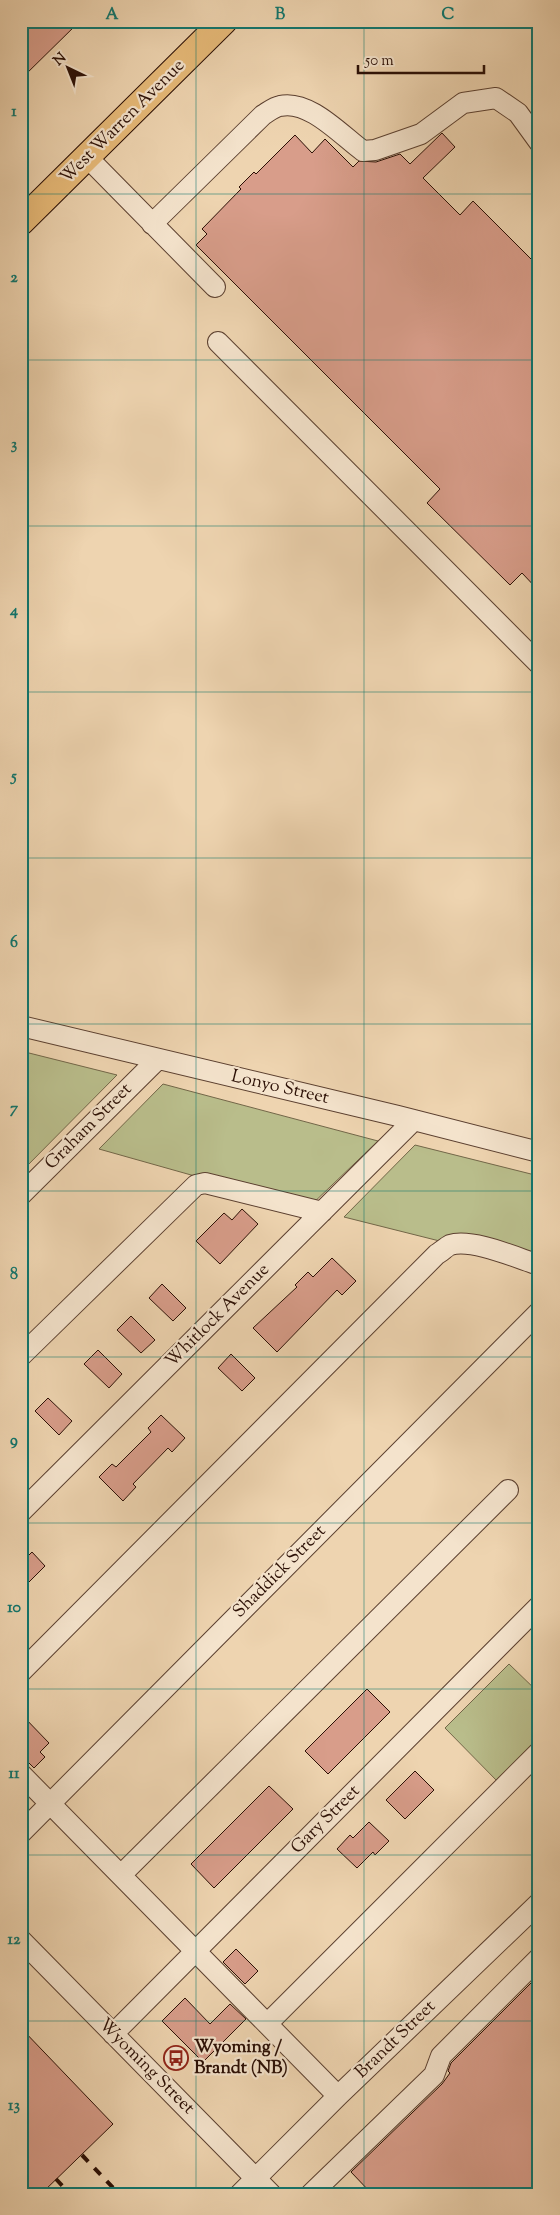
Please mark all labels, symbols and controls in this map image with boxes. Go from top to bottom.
text: A [106,4,119,27]
text: B [275,4,285,27]
text: C [442,4,455,27]
north arrow [42,42,92,92]
scale bar [358,42,484,74]
text: N [50,49,71,71]
text: 50 m [364,51,394,72]
street label: West Warren Avenue [55,54,191,190]
text: 1 [11,101,17,124]
text: 2 [10,267,18,290]
text: 3 [11,434,18,457]
text: 4 [9,600,18,623]
text: 5 [9,766,17,789]
text: 6 [10,932,18,955]
street label: Lonyo Street [229,1064,331,1112]
street label: Graham Street [40,1078,138,1176]
text: 7 [10,1098,19,1121]
street label: Whitlock Avenue [160,1258,276,1374]
text: 8 [10,1264,18,1287]
text: 9 [10,1430,18,1453]
street label: Shaddick Street [227,1519,333,1625]
text: 10 [7,1597,21,1620]
text: 11 [9,1763,20,1786]
street label: Gary Street [285,1779,367,1861]
text: 12 [8,1929,21,1952]
street label: Brandt Street [350,1995,442,2085]
street label: Wyoming Street [92,2013,200,2121]
place label: Wyoming / Brandt (NB) [194,2035,288,2082]
bus stop icon: Wyoming / Brandt (NB) [163,2045,189,2071]
text: 13 [8,2095,20,2118]

